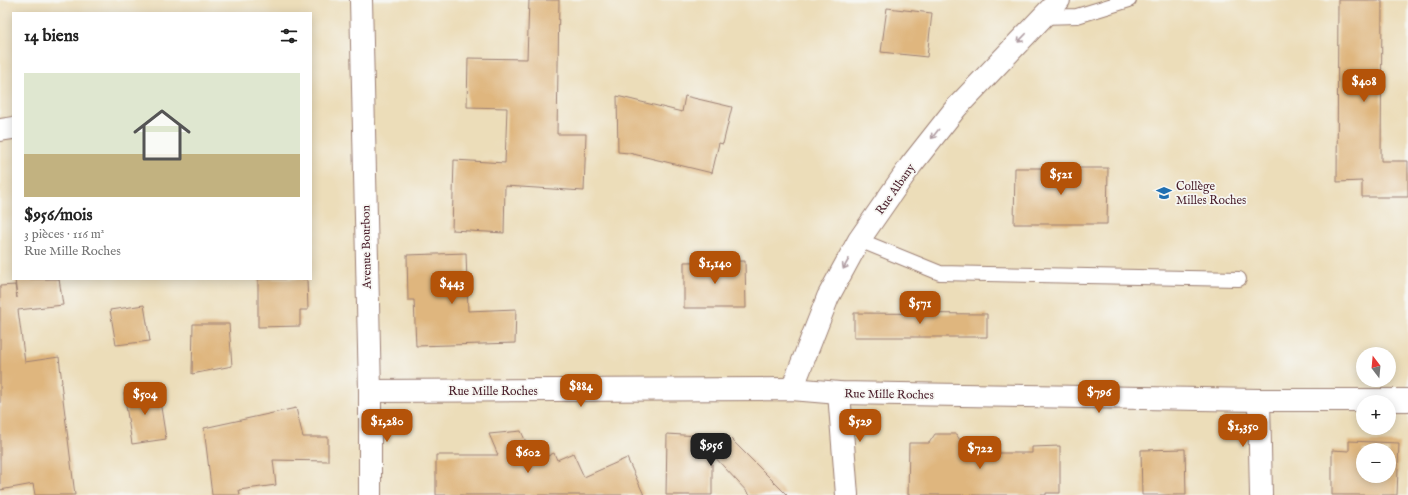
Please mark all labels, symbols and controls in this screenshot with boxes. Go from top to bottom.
icon: filters [278,25,300,47]
text: 14 biens [24,26,79,47]
one-way arrow [1018,33,1027,43]
pin: $408 [1340,69,1388,103]
text: $408 [1351,73,1377,90]
icon: home [126,99,198,171]
one-way arrow [931,129,939,140]
street label: Rue Albany [872,161,918,218]
pin: $521 [1037,162,1085,196]
text: $521 [1050,166,1072,183]
place label: Collège Milles Roches [1176,179,1246,208]
school or university icon: Collège Milles Roches [1155,184,1173,202]
text: $956/mois [24,205,93,226]
street label: Avenue Bourbon [358,205,375,290]
text: 3 pièces · 116 m² [24,226,104,243]
text: Rue Mille Roches [24,243,121,260]
pin: $1,140 [682,251,748,285]
text: $1,140 [698,255,732,272]
one-way arrow [841,258,849,270]
pin: $443 [428,271,476,305]
text: $443 [440,275,464,292]
pin: $571 [896,291,944,325]
text: $571 [909,295,931,312]
north arrow [1356,347,1396,387]
map controls [1356,347,1396,483]
pin: $884 [557,374,605,408]
text: $884 [569,378,593,395]
pin: $796 [1075,380,1123,414]
pin: $504 [121,382,169,416]
street label: Rue Mille Roches [448,384,538,399]
text: $796 [1087,384,1111,401]
text: $504 [133,386,157,403]
street label: Rue Mille Roches [844,386,934,403]
button: + [1356,395,1396,435]
pin: $1,280 [354,409,420,443]
pin: $529 [836,409,884,443]
text: $1,280 [370,413,404,430]
text: $529 [848,413,872,430]
pin: $1,350 [1210,414,1276,448]
text: $1,350 [1227,418,1259,435]
pin: $956 [687,433,735,467]
pin: $722 [956,436,1004,470]
text: $956 [699,437,723,454]
pin: $602 [504,440,552,474]
text: $722 [967,440,993,457]
button: − [1356,443,1396,483]
text: $602 [515,444,541,461]

